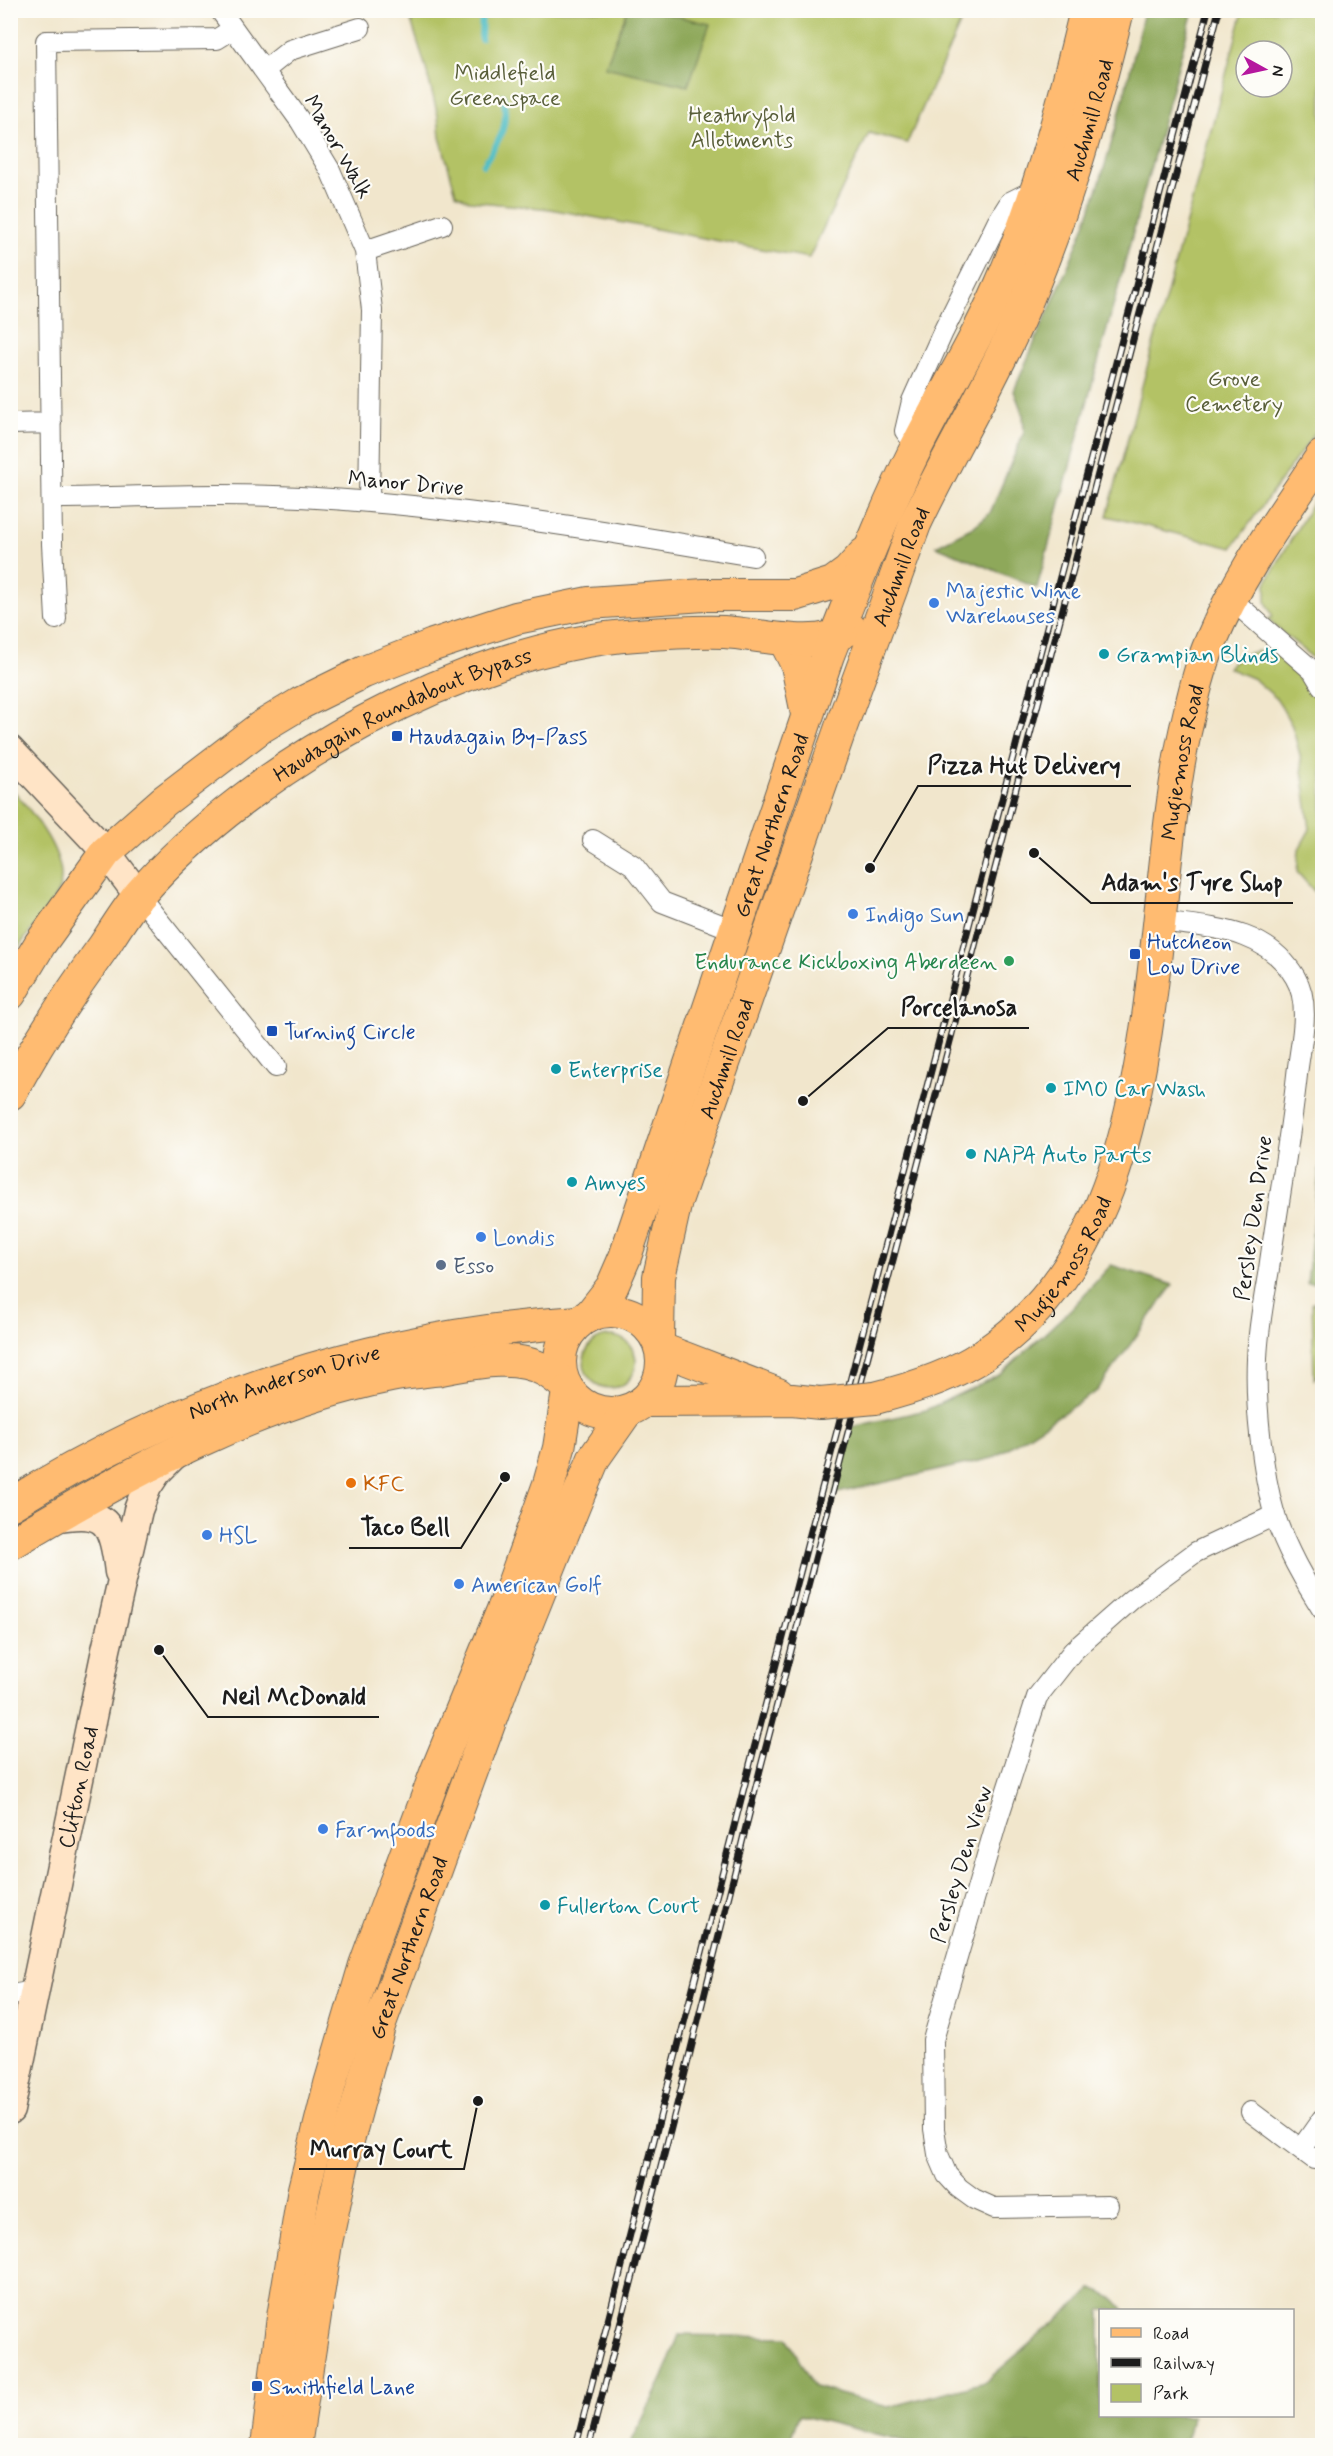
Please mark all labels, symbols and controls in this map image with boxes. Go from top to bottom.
north arrow [1234,39,1294,99]
street label: Auchmill Road [1060,56,1121,185]
park label: Middlefield Greenspace [449,60,561,113]
text: N [1266,64,1289,78]
street label: Manor Walk [296,90,378,204]
park label: Heathryfold Allotments [688,102,796,155]
park label: Grove Cemetery [1185,366,1283,419]
street label: Manor Drive [347,465,465,503]
street label: Auchmill Road [867,502,937,631]
place label: Majestic Wine Warehouses [946,578,1081,631]
marker: Majestic Wine Warehouses [927,596,941,610]
street label: Haudagain Roundabout Bypass [268,642,536,789]
place label: Grampian Blinds [1116,642,1279,670]
marker: Grampian Blinds [1097,647,1111,661]
street label: Mugiemoss Road [1156,682,1212,842]
place label: Haudagain By-Pass [409,724,588,755]
marker: Haudagain By-Pass [390,729,404,743]
street label: Great Northern Road [728,730,817,922]
callout: Pizza Hut Delivery [918,744,1131,786]
text: Pizza Hut Delivery [927,751,1121,782]
callout: Adam's Tyre Shop [1091,861,1293,903]
text: Adam's Tyre Shop [1101,868,1283,899]
place label: Indigo Sun [865,902,965,933]
marker: Indigo Sun [846,907,860,921]
place label: Hutcheon Low Drive [1147,929,1240,982]
marker: Hutcheon Low Drive [1128,947,1142,961]
place label: Endurance Kickboxing Aberdeen [694,949,997,980]
marker: Endurance Kickboxing Aberdeen [1002,954,1016,968]
callout: Porcelanosa [888,986,1029,1028]
text: Porcelanosa [901,993,1017,1024]
street label: Auchmill Road [694,995,761,1123]
place label: Turning Circle [284,1019,416,1050]
marker: Turning Circle [265,1024,279,1038]
place label: Enterprise [568,1057,663,1085]
marker: Enterprise [549,1062,563,1076]
place label: IMO Car Wash [1063,1076,1206,1104]
marker: IMO Car Wash [1044,1081,1058,1095]
street label: Persley Den Drive [1229,1134,1279,1303]
place label: NAPA Auto Parts [983,1142,1152,1170]
marker: NAPA Auto Parts [964,1147,978,1161]
place label: Amyes [584,1170,646,1198]
marker: Amyes [565,1175,579,1189]
street label: Mugiemoss Road [1009,1193,1119,1339]
place label: Londis [493,1225,555,1253]
marker: Londis [474,1230,488,1244]
place label: Esso [453,1253,494,1281]
marker: Esso [434,1258,448,1272]
street label: North Anderson Drive [184,1339,383,1427]
place label: KFC [363,1471,405,1499]
marker: KFC [344,1476,358,1490]
callout: Taco Bell [349,1506,461,1548]
text: Taco Bell [360,1513,450,1544]
place label: HSL [219,1523,258,1551]
marker: HSL [200,1528,214,1542]
place label: American Golf [471,1572,602,1600]
marker: American Golf [452,1577,466,1591]
callout: Neil McDonald [208,1675,379,1717]
text: Neil McDonald [222,1682,366,1713]
street label: Clifton Road [53,1724,106,1851]
street label: Persley Den View [925,1782,999,1947]
place label: Farmfoods [335,1817,436,1847]
marker: Farmfoods [316,1822,330,1836]
street label: Great Northern Road [364,1853,455,2043]
place label: Fullerton Court [557,1893,700,1921]
marker: Fullerton Court [538,1898,552,1912]
callout: Murray Court [299,2127,464,2169]
text: Murray Court [310,2135,453,2166]
legend [1099,2309,1294,2417]
text: Road [1153,2322,1189,2346]
text: Railway [1153,2352,1215,2376]
place label: Smithfield Lane [269,2374,415,2402]
marker: Smithfield Lane [250,2379,264,2393]
text: Park [1153,2382,1189,2406]

